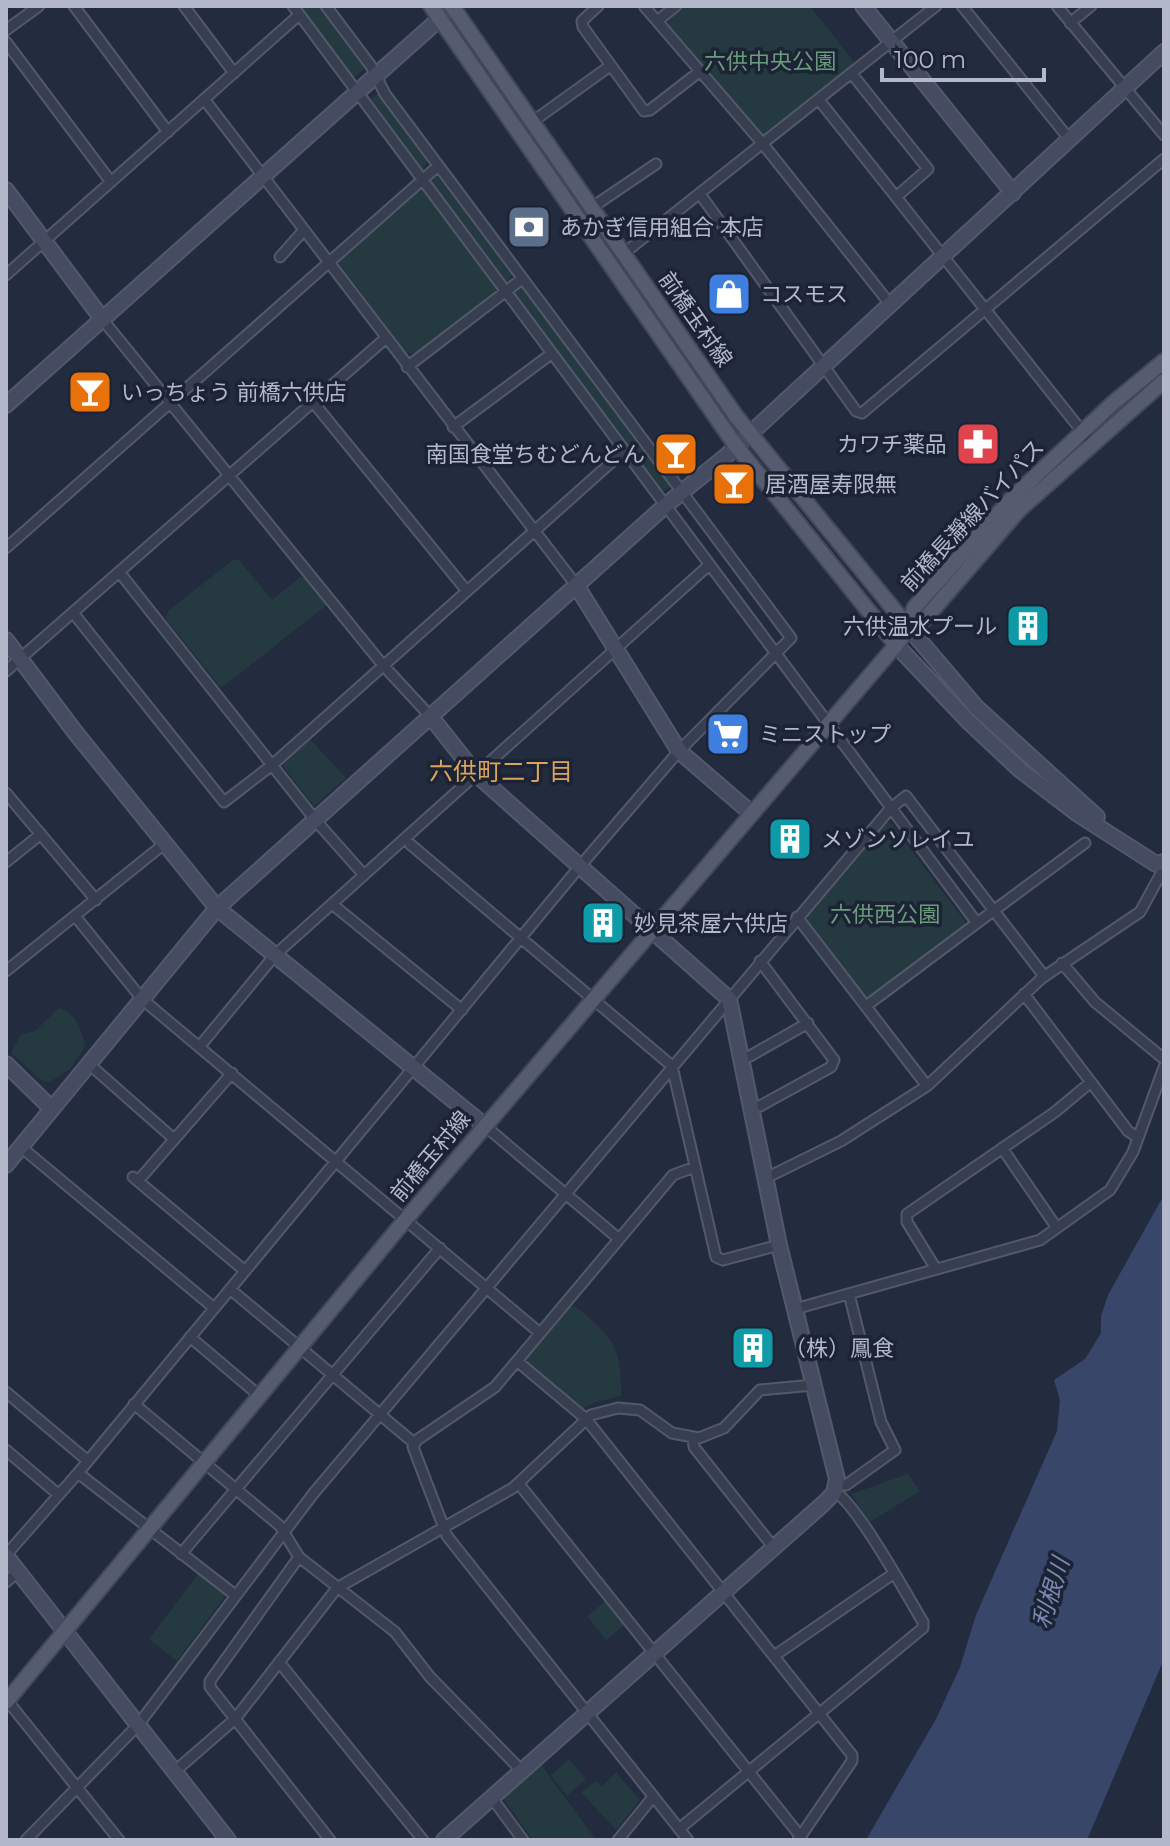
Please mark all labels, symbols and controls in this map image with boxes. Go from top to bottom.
scale bar [882,32,1044,82]
text: 100 m [894,45,966,74]
park label: 六供中央公園 [704,48,836,75]
bank icon: あかぎ信用組合 本店 [505,203,553,251]
place label: あかぎ信用組合 本店 [560,214,764,241]
street label: 前橋玉村線 [653,266,738,372]
shop icon: コスモス [705,270,753,318]
place label: コスモス [760,281,848,308]
bar icon: いっちょう 前橋六供店 [66,368,114,416]
place label: いっちょう 前橋六供店 [121,379,347,406]
pharmacy icon: カワチ薬品 [954,420,1002,468]
bar icon: 南国食堂ちむどんどん [652,430,700,478]
place label: カワチ薬品 [837,431,947,458]
street label: 前橋長瀞線バイパス [895,434,1050,597]
place label: 南国食堂ちむどんどん [426,441,645,468]
bar icon: 居酒屋寿限無 [710,460,758,508]
place label: 居酒屋寿限無 [765,471,897,498]
building icon: 六供温水プール [1004,602,1052,650]
place label: 六供温水プール [843,613,997,640]
supermarket icon: ミニストップ [704,710,752,758]
place label: ミニストップ [759,721,891,748]
district label: 六供町二丁目 [429,757,573,786]
building icon: メゾンソレイユ [766,815,814,863]
place label: メゾンソレイユ [821,826,975,853]
building icon: 妙見茶屋六供店 [579,899,627,947]
park label: 六供西公園 [830,901,940,928]
place label: 妙見茶屋六供店 [634,910,788,937]
street label: 前橋玉村線 [385,1106,476,1207]
building icon: （株）鳳食 [729,1324,777,1372]
place label: （株）鳳食 [784,1335,894,1362]
water label: 利根川 [1026,1551,1076,1632]

